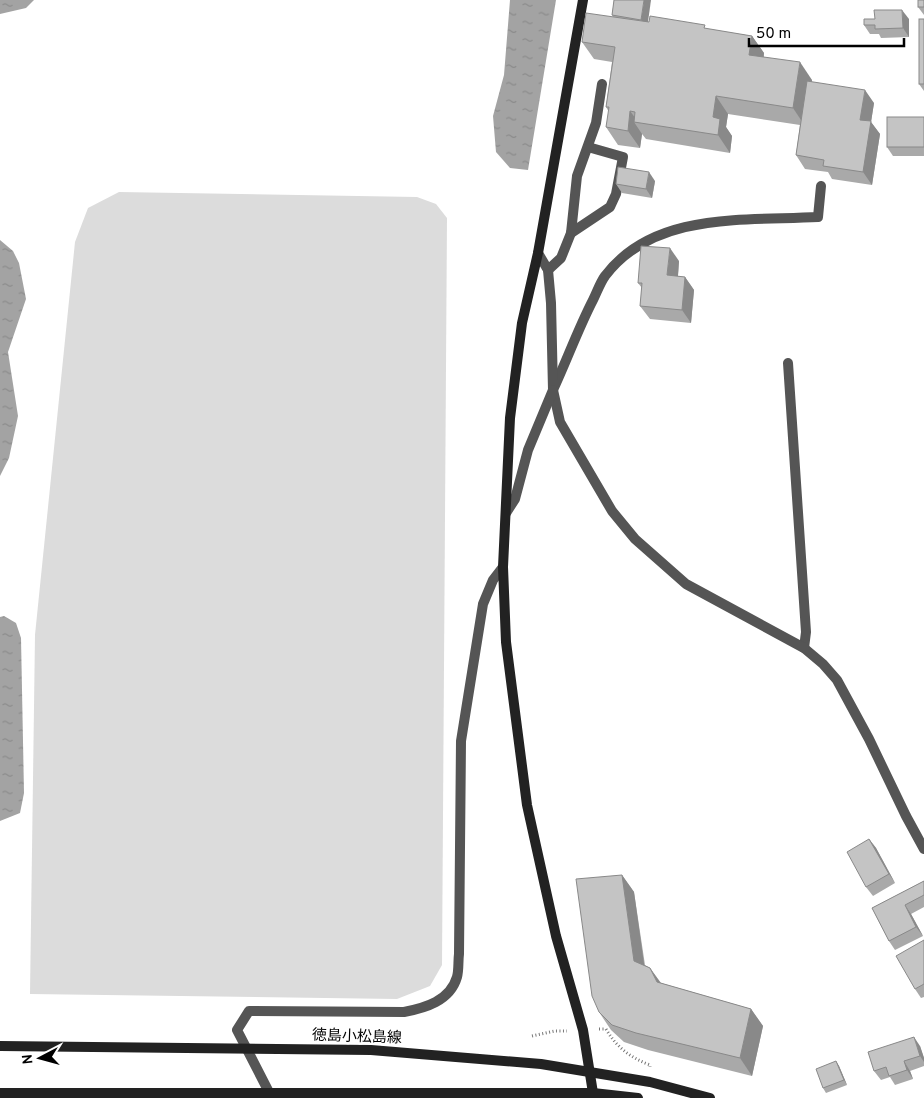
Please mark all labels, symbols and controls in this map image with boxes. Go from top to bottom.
scale bar [749,15,904,47]
text: 50 m [756,25,791,44]
street label: 徳島小松島線 [312,1026,402,1049]
north arrow [15,1033,65,1083]
text: N [20,1053,38,1065]

